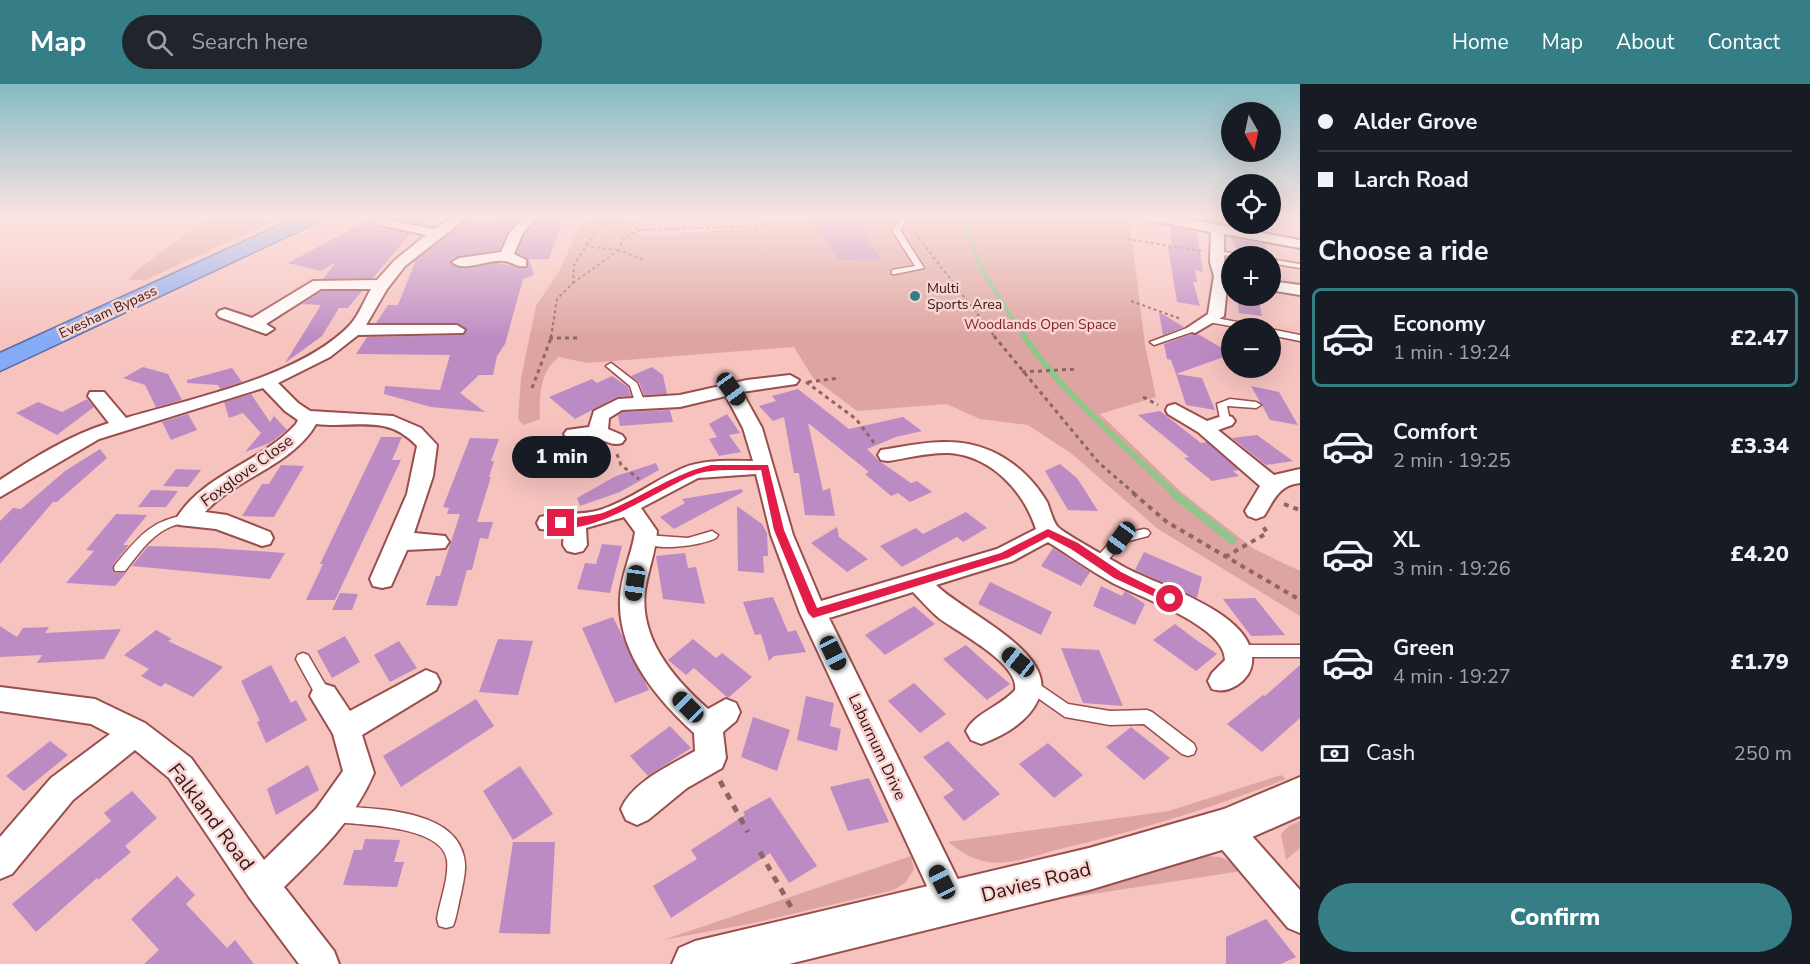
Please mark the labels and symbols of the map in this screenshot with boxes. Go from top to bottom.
north arrow [1221,102,1281,162]
place label: Multi Sports Area [927,279,1002,314]
street label: Evesham Bypass [56,281,160,343]
marker: Multi Sports Area [908,289,922,303]
park label: Woodlands Open Space [964,315,1116,334]
car [713,369,749,409]
street label: Foxglove Close [196,430,298,512]
callout: 1 min [512,436,610,478]
route end [547,509,574,536]
car [1103,518,1139,558]
car [624,564,646,602]
route start [1156,585,1183,612]
car [817,633,849,673]
car [998,644,1038,680]
car [669,688,707,726]
street label: Laburnum Drive [843,690,911,804]
street label: Falkland Road [162,758,260,876]
street label: Davies Road [978,855,1094,909]
car [926,862,958,902]

